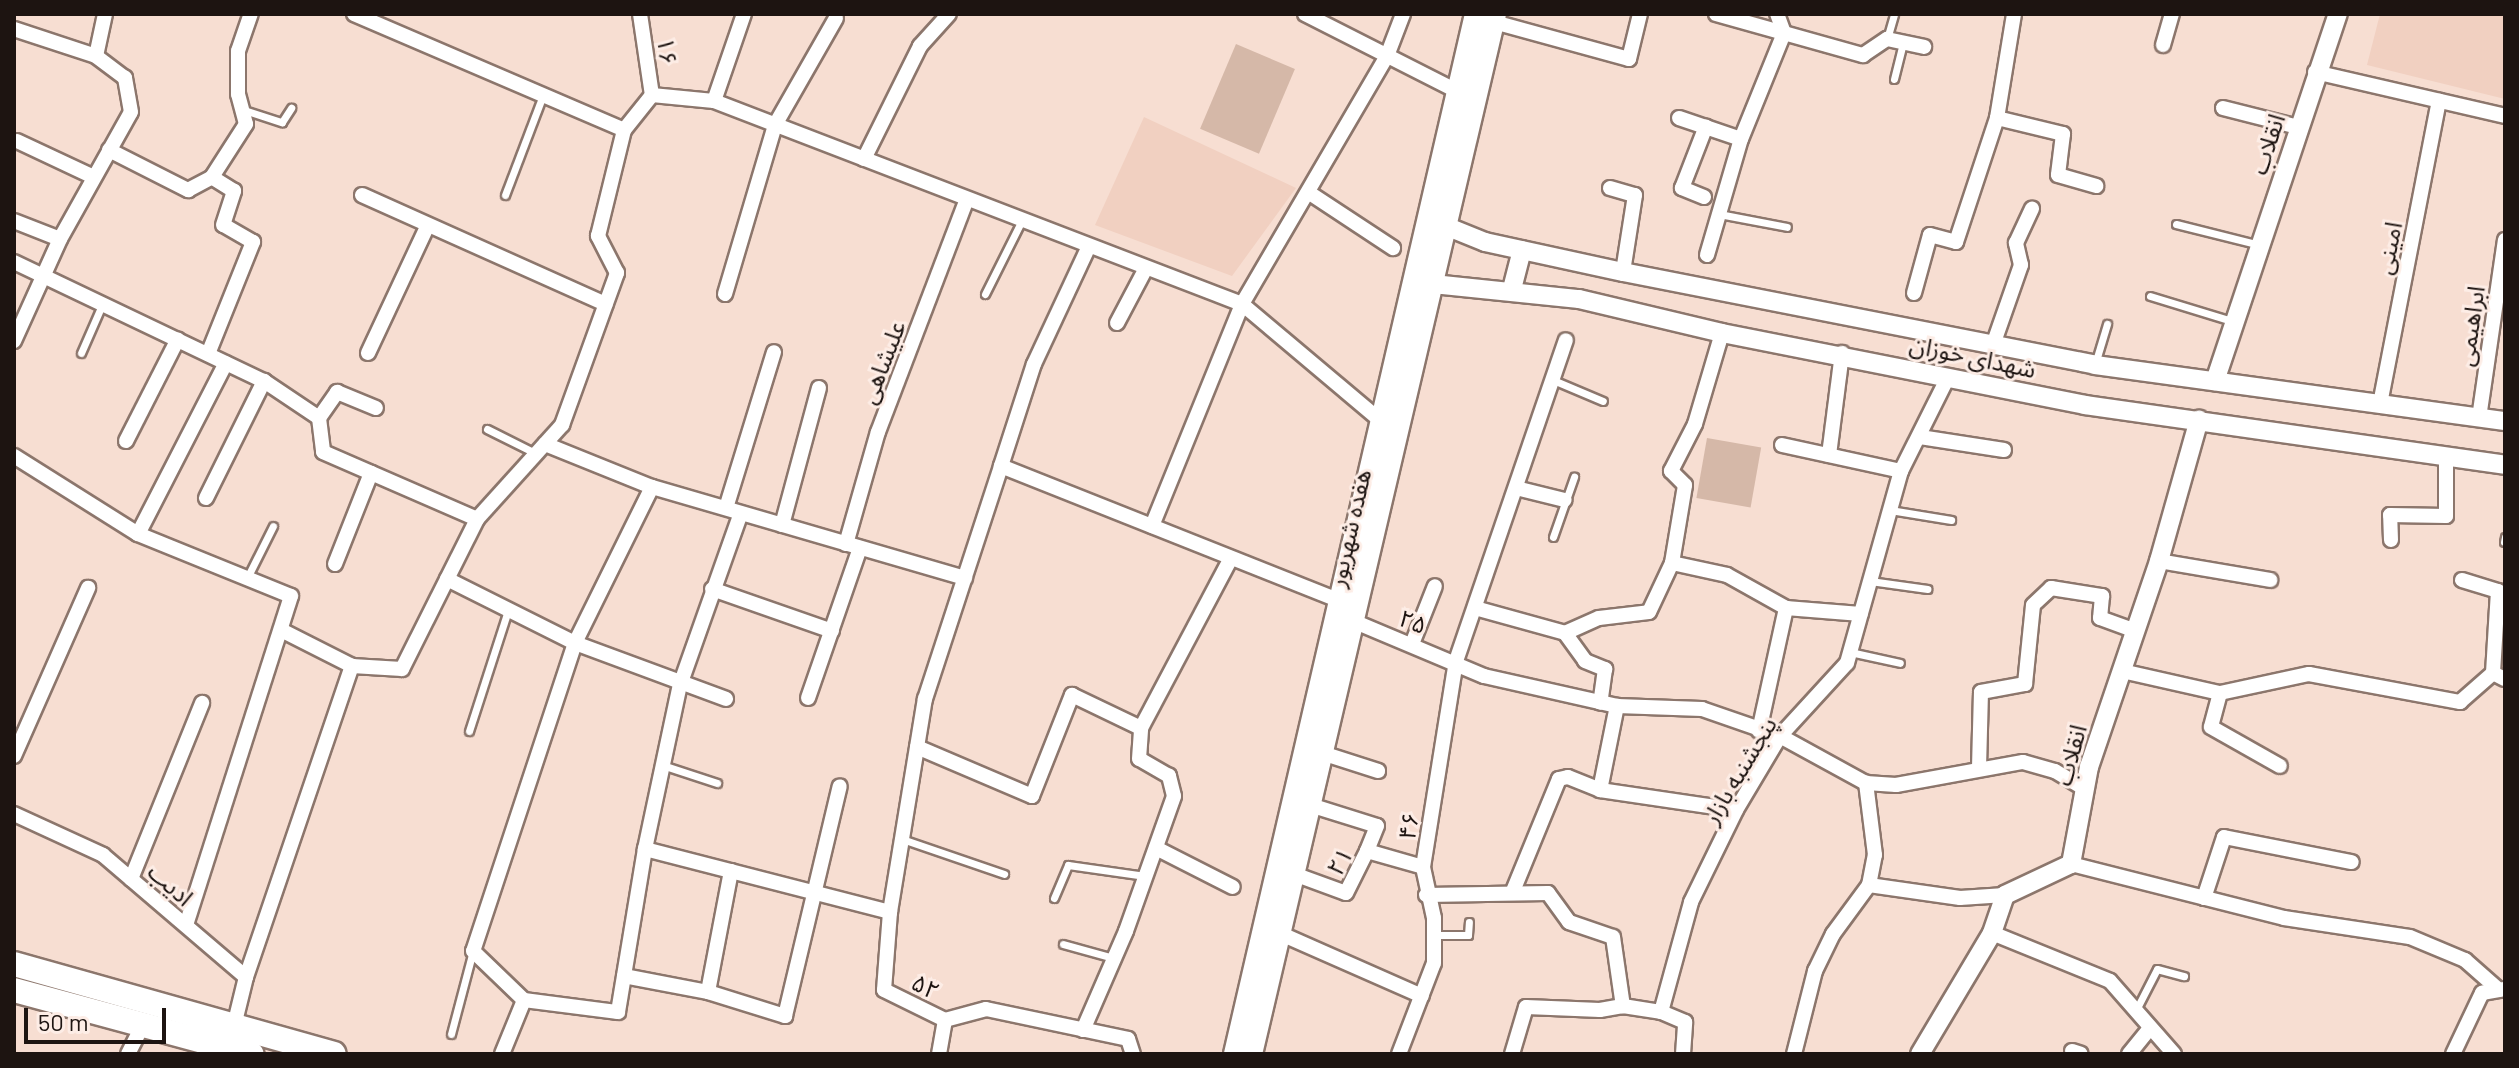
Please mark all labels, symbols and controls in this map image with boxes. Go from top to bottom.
street label: ۱۶ [652,35,684,67]
street label: انقلاب [2244,110,2290,178]
street label: امینی [2369,219,2407,277]
street label: ابراهیمی [2450,284,2490,368]
street label: علیشاهی [853,316,911,408]
street label: شهدای خوزان [1907,329,2039,383]
street label: هفده شهریور [1321,466,1377,590]
street label: ۲۵ [1395,603,1431,639]
street label: پنجشنبه بازار [1696,711,1782,829]
street label: انقلاب [2048,721,2092,789]
street label: ۴۶ [1391,810,1425,842]
street label: ۲۱ [1320,842,1358,880]
street label: ادیب [142,857,200,911]
street label: ۵۲ [907,967,945,1005]
scale bar [28,992,170,1042]
text: 50 m [38,1007,89,1036]

